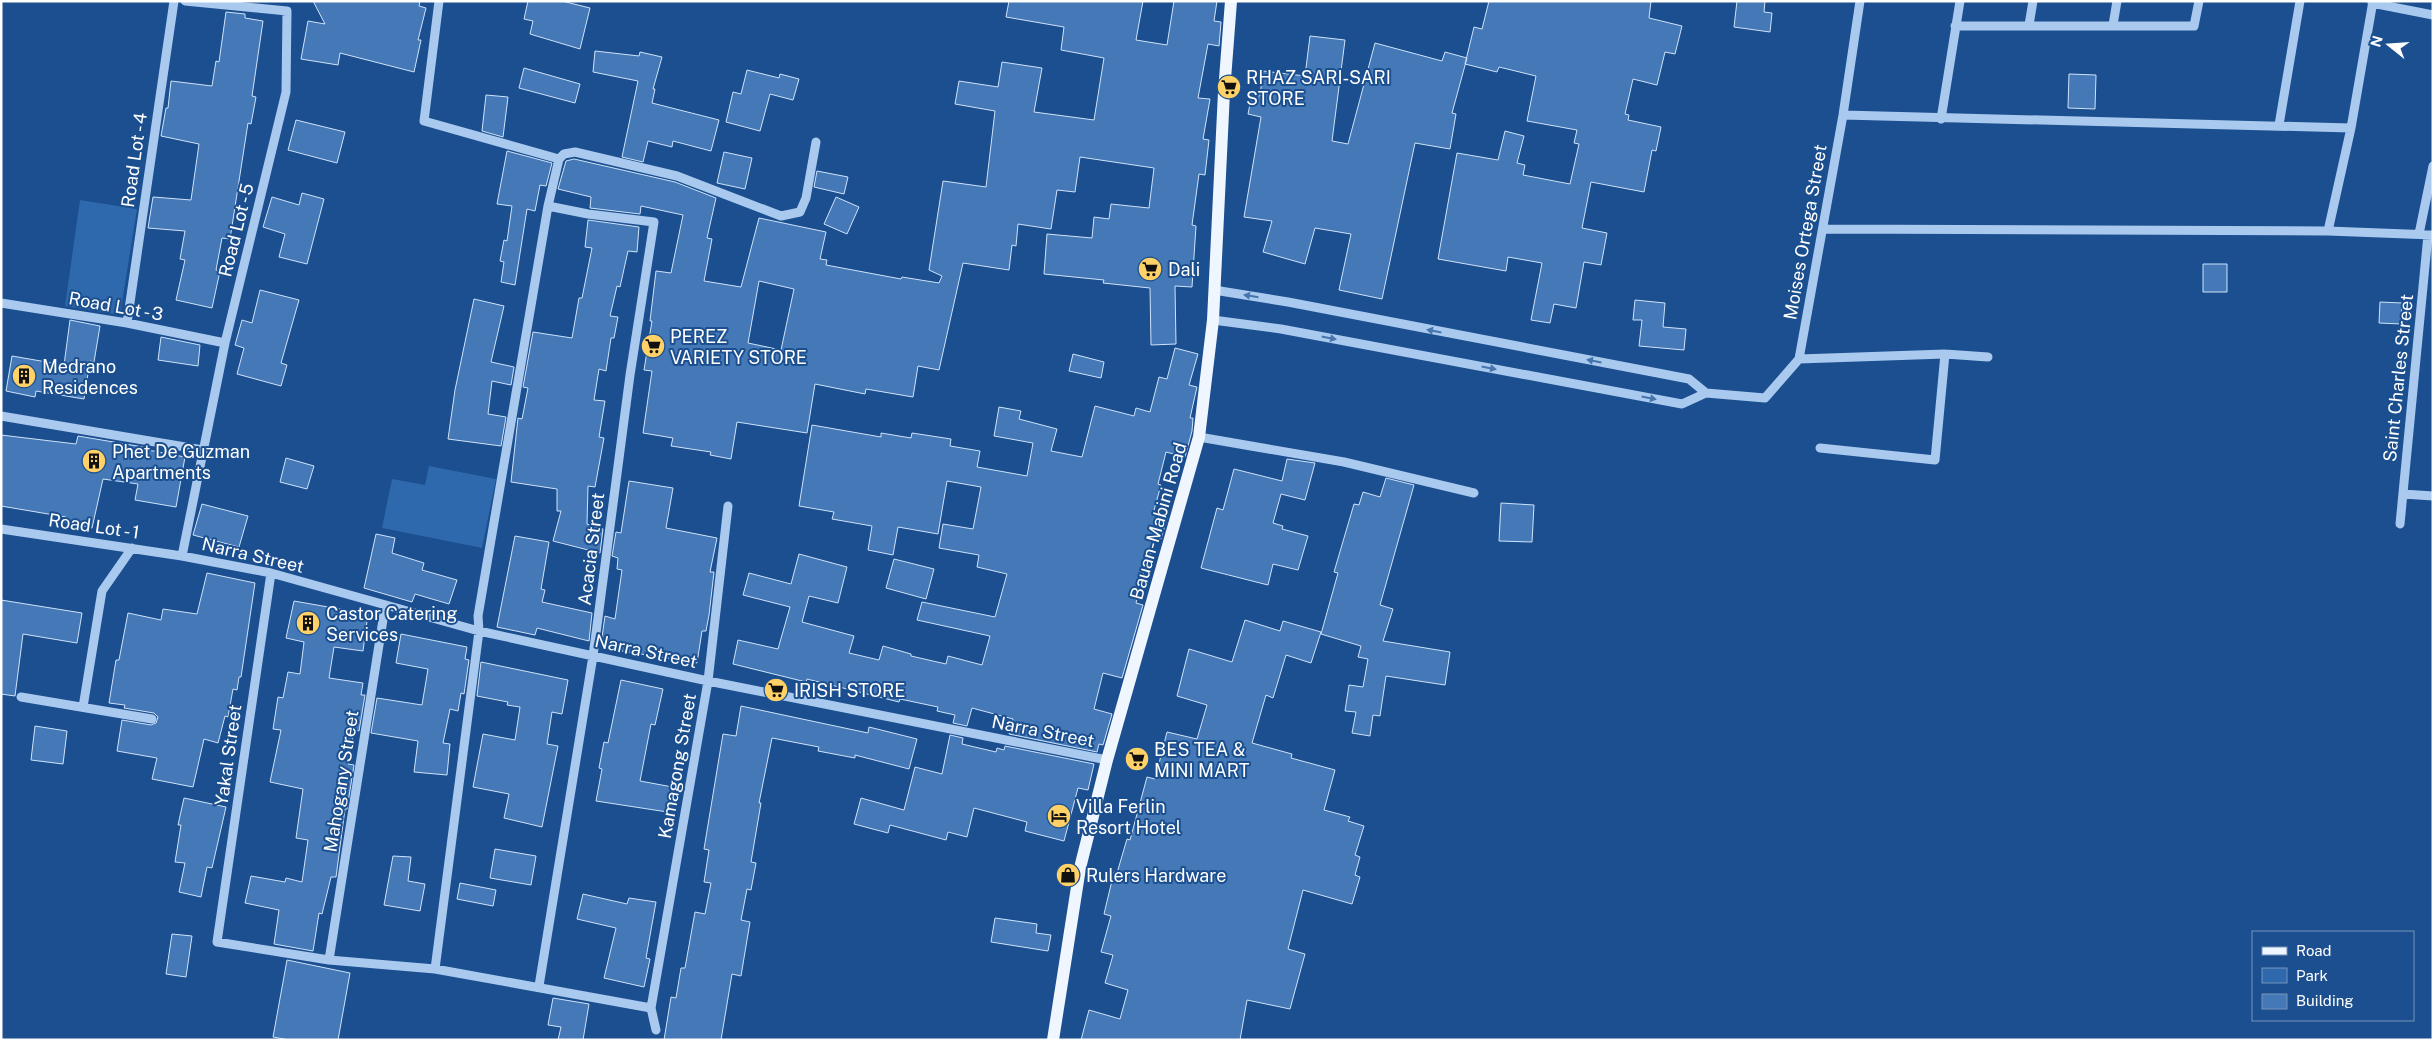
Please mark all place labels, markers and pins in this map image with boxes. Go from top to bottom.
place label: RHAZ SARI-SARI STORE [1246,67,1391,109]
supermarket icon: RHAZ SARI-SARI STORE [1216,74,1242,100]
supermarket icon: Dali [1137,256,1163,282]
place label: Dali [1168,259,1200,280]
place label: PEREZ VARIETY STORE [670,326,807,368]
supermarket icon: PEREZ VARIETY STORE [640,333,666,359]
place label: Medrano Residences [42,356,138,398]
building icon: Medrano Residences [11,363,37,389]
place label: Phet De Guzman Apartments [112,441,250,483]
building icon: Phet De Guzman Apartments [81,448,107,474]
place label: Castor Catering Services [326,603,457,645]
building icon: Castor Catering Services [295,610,321,636]
supermarket icon: IRISH STORE [763,677,789,703]
place label: IRISH STORE [794,680,905,701]
place label: BES TEA & MINI MART [1154,739,1250,781]
supermarket icon: BES TEA & MINI MART [1124,746,1150,772]
place label: Villa Ferlin Resort Hotel [1076,796,1181,838]
hotel icon: Villa Ferlin Resort Hotel [1046,803,1072,829]
shop icon: Rulers Hardware [1055,862,1081,888]
place label: Rulers Hardware [1086,865,1226,886]

